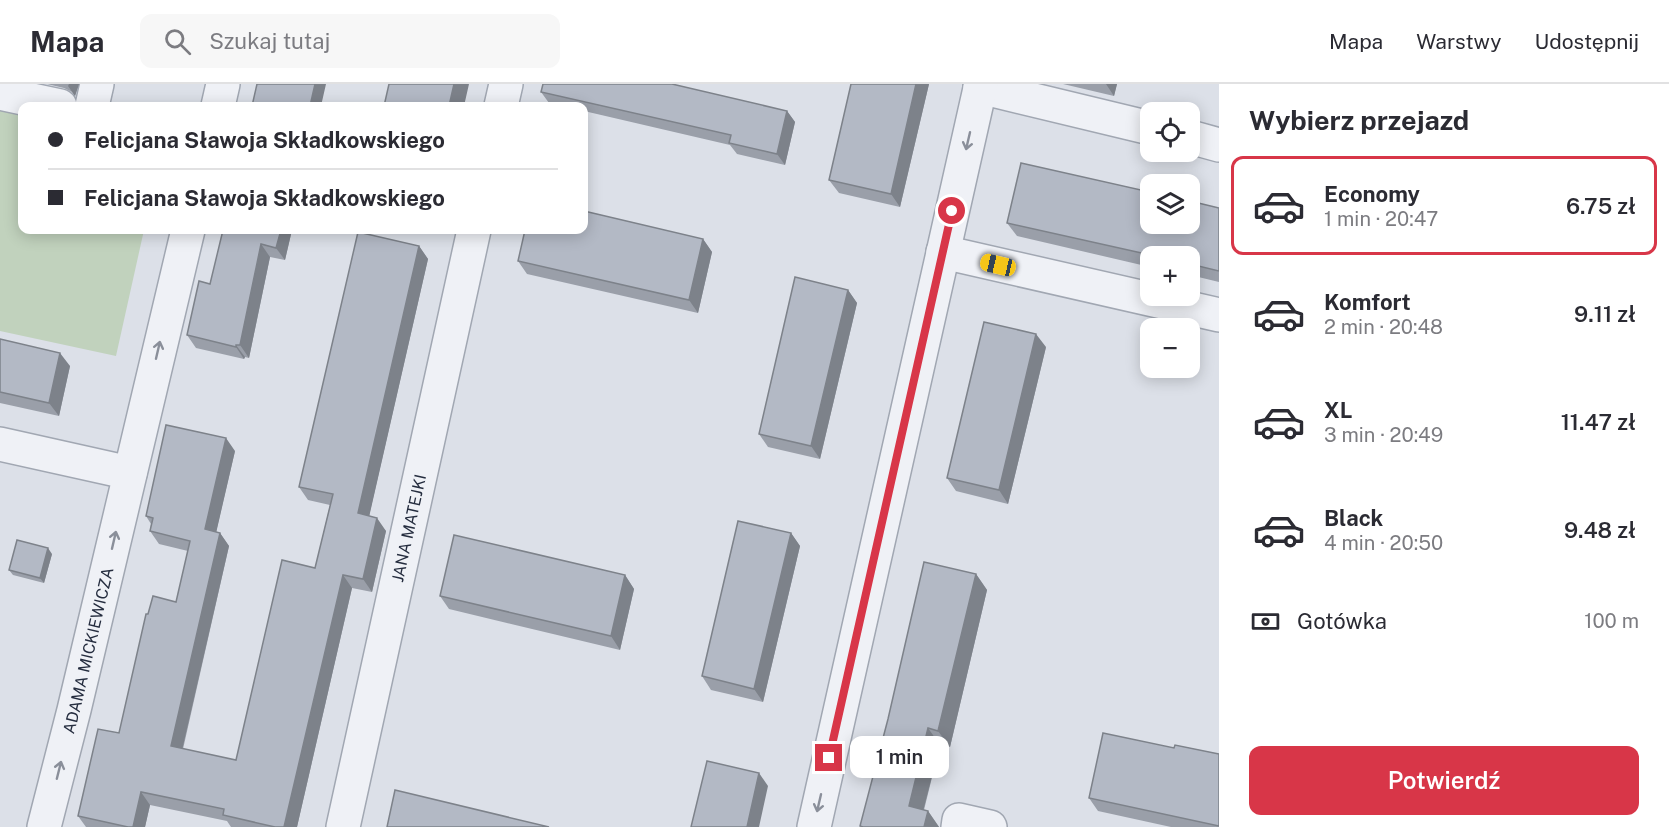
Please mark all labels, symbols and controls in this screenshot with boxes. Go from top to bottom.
search box [140,14,560,68]
text: Mapa [30,25,104,58]
icon: search [161,25,194,58]
text: Szukaj tutaj [209,28,330,54]
text: Mapa [1329,29,1383,54]
text: Warstwy [1416,29,1501,54]
text: Udostępnij [1534,29,1639,54]
map controls [1140,102,1200,378]
button: locate [1140,102,1200,162]
text: Wybierz przejazd [1249,104,1469,136]
text: Felicjana Sławoja Składkowskiego [84,127,445,153]
one-way arrow [962,131,973,150]
button: layers [1140,174,1200,234]
icon: car [1252,179,1306,233]
text: Economy [1324,181,1420,207]
text: Felicjana Sławoja Składkowskiego [84,185,445,211]
text: 6.75 zł [1566,193,1636,219]
route start [938,197,965,224]
text: 1 min · 20:47 [1324,207,1438,231]
button: + [1140,246,1200,306]
car [978,252,1018,278]
icon: car [1252,287,1306,341]
text: Komfort [1324,289,1411,315]
text: 9.11 zł [1574,301,1636,327]
text: 2 min · 20:48 [1324,315,1443,339]
button: − [1140,318,1200,378]
one-way arrow [153,341,165,360]
icon: car [1252,395,1306,449]
text: XL [1324,397,1352,423]
text: 11.47 zł [1561,409,1636,435]
text: 3 min · 20:49 [1324,423,1443,447]
street label: JANA MATEJKI [388,472,430,584]
icon: car [1252,503,1306,557]
text: Black [1324,505,1383,531]
text: 9.48 zł [1564,517,1636,543]
one-way arrow [109,531,121,550]
text: 4 min · 20:50 [1324,531,1443,555]
street label: ADAMA MICKIEWICZA [59,565,117,736]
icon: cash [1249,605,1282,638]
text: Gotówka [1297,608,1387,634]
text: 100 m [1584,609,1639,633]
callout: 1 min [850,737,949,779]
route end [815,744,842,771]
text: 1 min [876,745,923,769]
button: Potwierdź [1249,746,1639,815]
one-way arrow [54,761,66,780]
one-way arrow [813,793,825,812]

